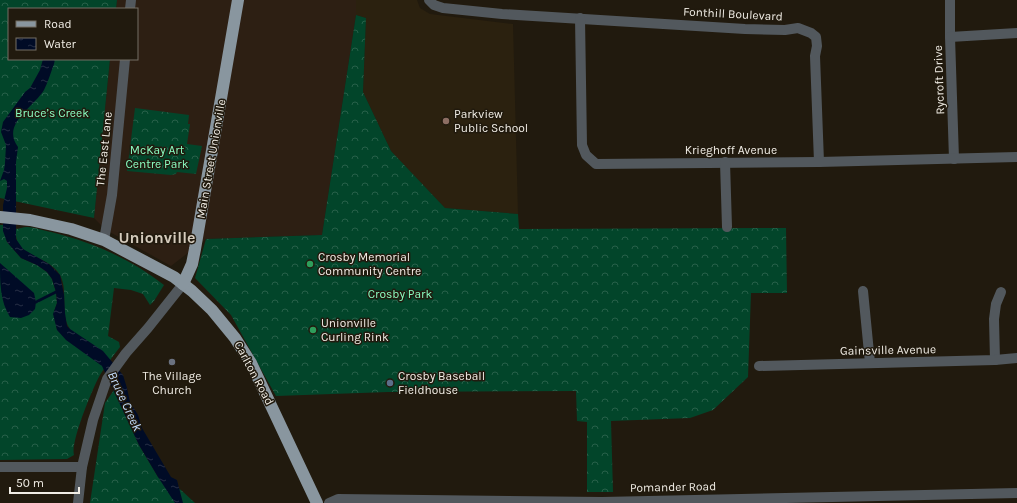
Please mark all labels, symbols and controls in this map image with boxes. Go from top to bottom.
street label: Fonthill Boulevard [683,4,783,24]
legend [8,8,138,60]
text: Road [44,17,72,31]
text: Water [44,37,77,51]
street label: Rycroft Drive [931,45,947,115]
street label: Main Street Unionville [194,98,228,220]
park label: Bruce’s Creek [15,106,89,120]
place label: Parkview Public School [454,107,528,135]
street label: The East Lane [93,111,115,187]
marker: Parkview Public School [441,116,451,126]
park label: McKay Art Centre Park [126,143,189,171]
street label: Krieghoff Avenue [685,143,777,157]
district label: Unionville [118,228,196,247]
place label: Crosby Memorial Community Centre [318,250,421,278]
marker: Crosby Memorial Community Centre [305,259,315,269]
park label: Crosby Park [368,287,432,301]
place label: Unionville Curling Rink [321,316,389,344]
marker: Unionville Curling Rink [308,325,318,335]
street label: Carlton Road [231,339,277,407]
street label: Gainsville Avenue [840,342,936,358]
marker: The Village Church [167,357,177,367]
water label: Bruce Creek [105,369,145,433]
place label: The Village Church [143,369,201,397]
place label: Crosby Baseball Fieldhouse [398,369,485,397]
marker: Crosby Baseball Fieldhouse [385,378,395,388]
scale bar [10,469,79,495]
text: 50 m [16,476,44,490]
street label: Pomander Road [630,479,716,495]

